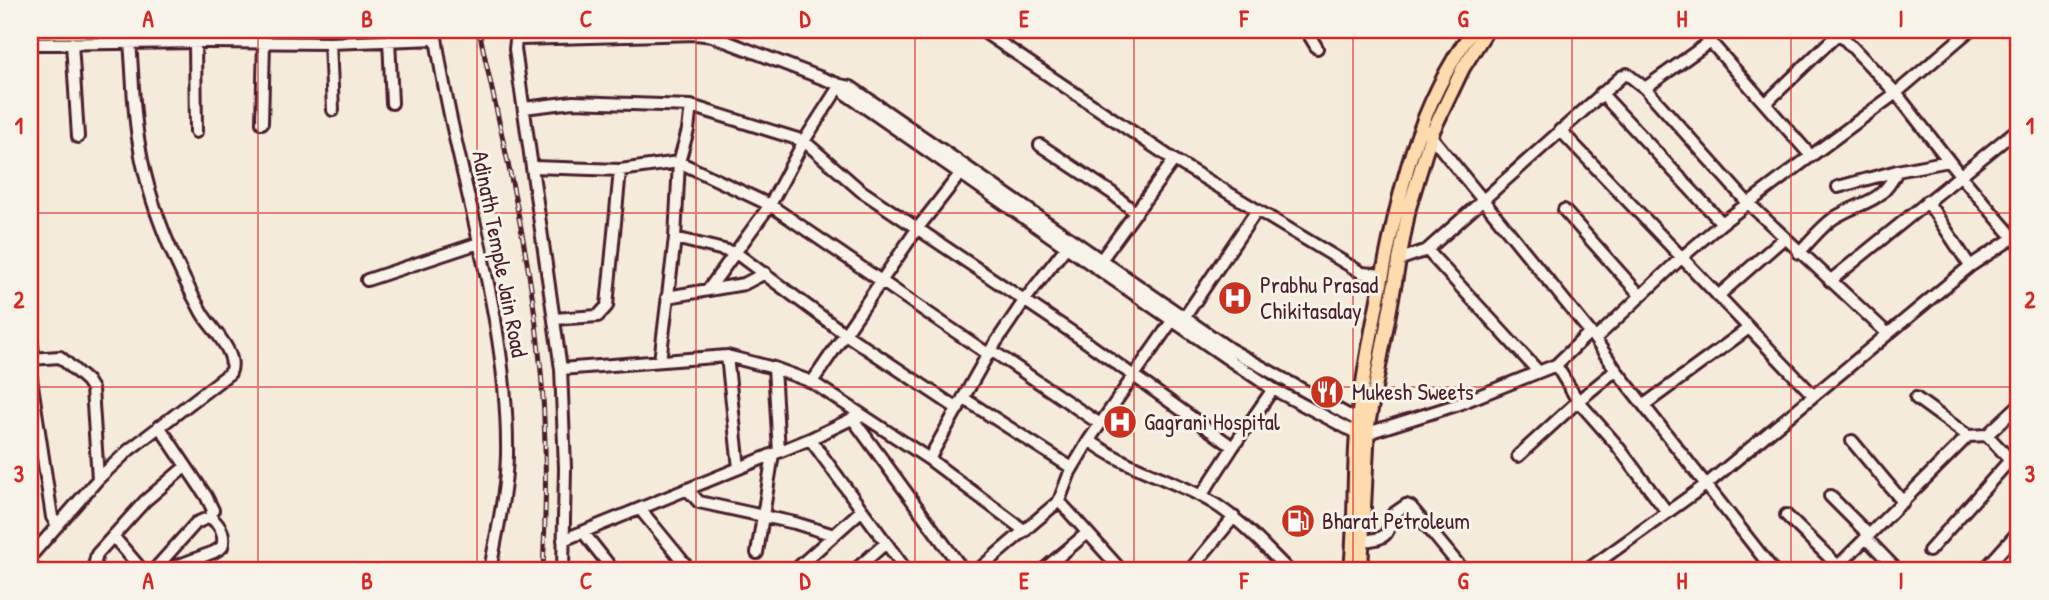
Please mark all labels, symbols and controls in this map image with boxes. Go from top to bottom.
text: A [142,3,154,34]
text: B [361,3,373,34]
text: C [580,3,592,34]
text: D [800,3,812,34]
text: E [1019,3,1030,34]
text: F [1239,3,1250,34]
text: G [1457,3,1469,34]
text: H [1677,3,1688,34]
text: I [1898,3,1904,34]
text: 1 [15,110,23,141]
text: 1 [2026,110,2034,141]
street label: Adinath Temple Jain Road [465,148,536,360]
place label: Prabhu Prasad Chikitasalay [1260,269,1378,326]
hospital icon: Prabhu Prasad Chikitasalay [1216,279,1254,317]
text: 2 [14,284,25,315]
text: 2 [2025,284,2036,315]
restaurant icon: Mukesh Sweets [1308,373,1346,411]
place label: Mukesh Sweets [1352,376,1474,407]
hospital icon: Gagrani Hospital [1101,403,1139,441]
place label: Gagrani Hospital [1144,406,1281,437]
text: 3 [14,458,24,489]
text: 3 [2025,458,2035,489]
fuel station icon: Bharat Petroleum [1279,502,1317,540]
place label: Bharat Petroleum [1322,505,1470,536]
text: A [142,565,154,596]
text: B [361,565,373,596]
text: C [580,565,592,596]
text: D [800,565,812,596]
text: E [1019,565,1030,596]
text: F [1239,565,1250,596]
text: G [1457,565,1469,596]
text: H [1677,565,1688,596]
text: I [1898,565,1904,596]

